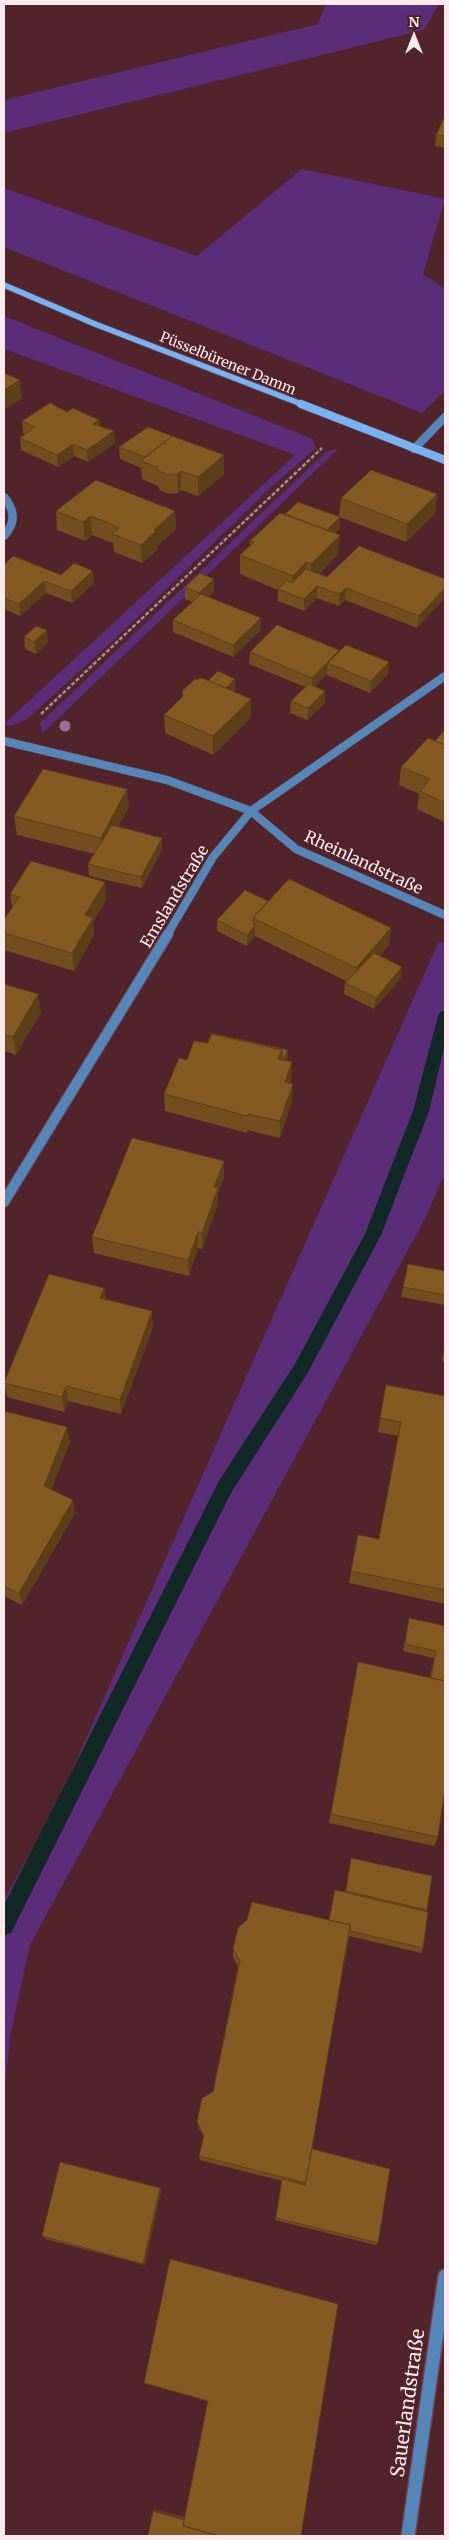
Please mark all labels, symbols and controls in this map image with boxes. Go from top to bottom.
north arrow [389,10,439,60]
text: N [408,13,420,31]
street label: Püsselbürener Damm [157,327,299,399]
street label: Rheinlandstraße [302,826,426,898]
street label: Emslandstraße [135,841,213,951]
street label: Sauerlandstraße [385,2327,429,2479]

